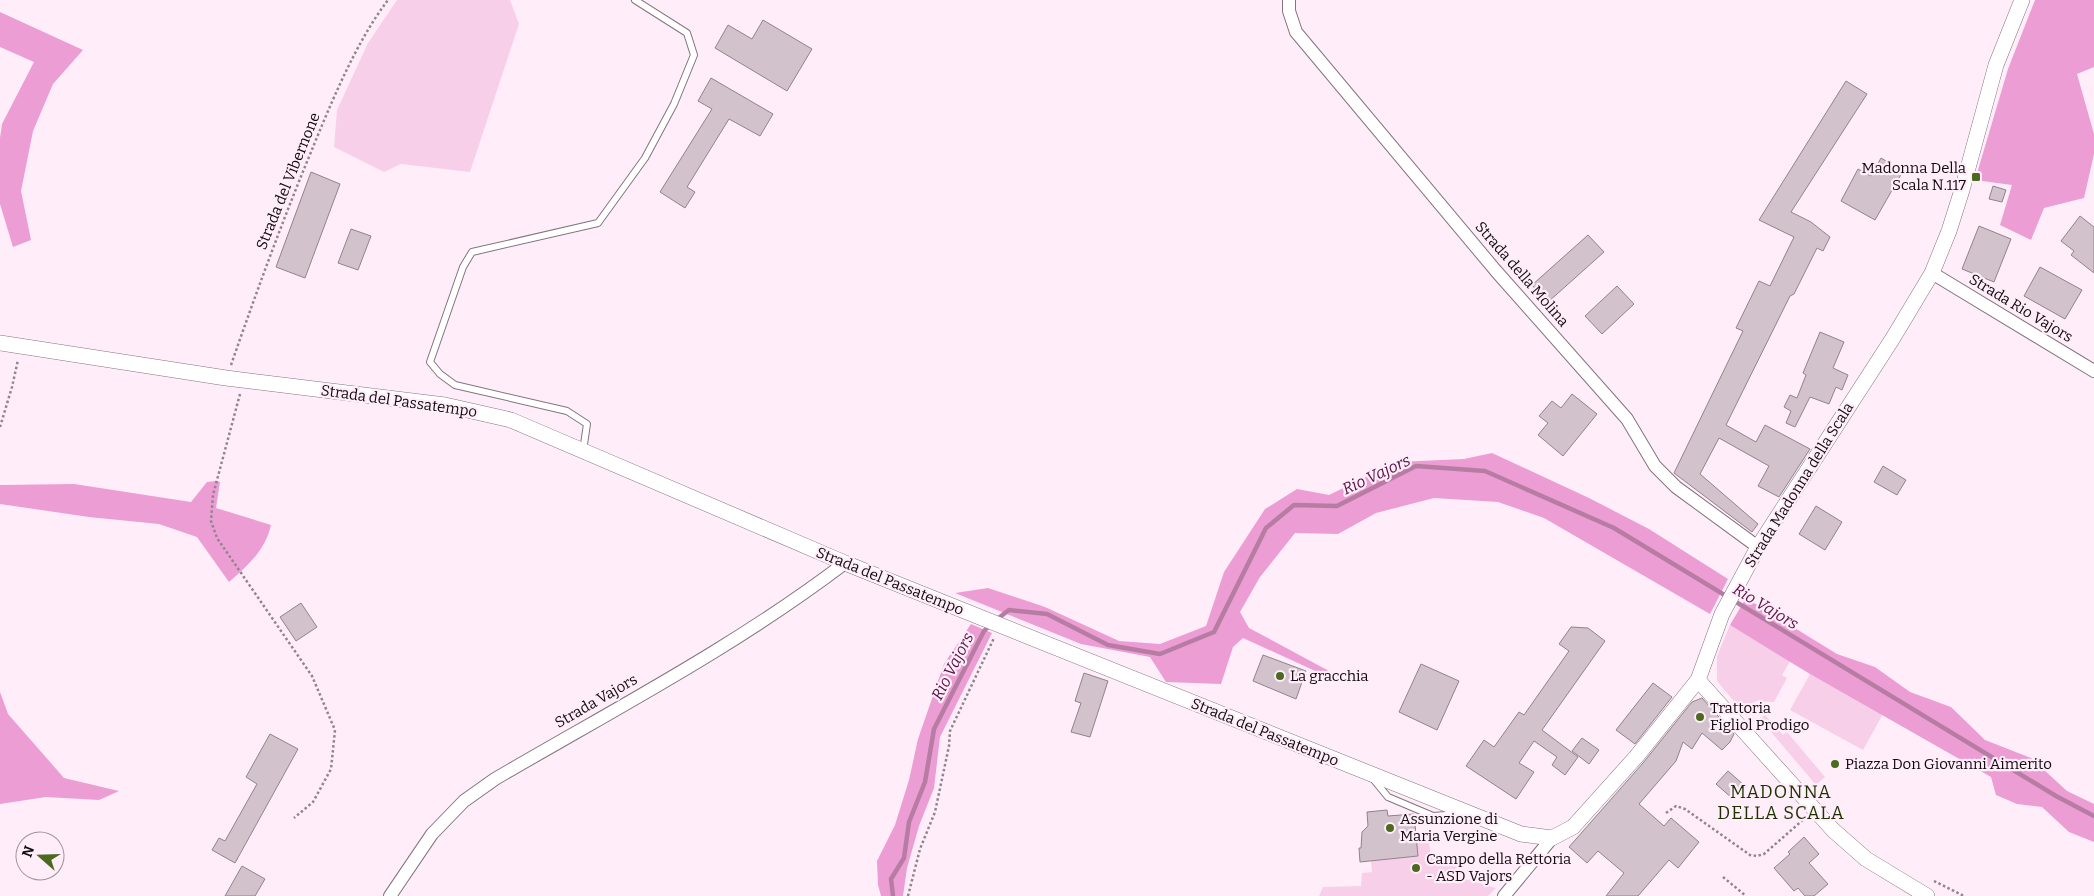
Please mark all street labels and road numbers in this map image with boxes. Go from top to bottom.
street label: Strada del Vibernone [252,110,324,252]
street label: Strada della Molina [1471,218,1573,330]
street label: Strada Rio Vajors [1966,270,2076,346]
street label: Strada del Passatempo [320,381,478,421]
street label: Strada Madonna della Scala [1741,399,1857,571]
street label: Strada del Passatempo [814,543,966,619]
street label: Strada Vajors [552,670,640,732]
street label: Strada del Passatempo [1189,694,1341,770]

